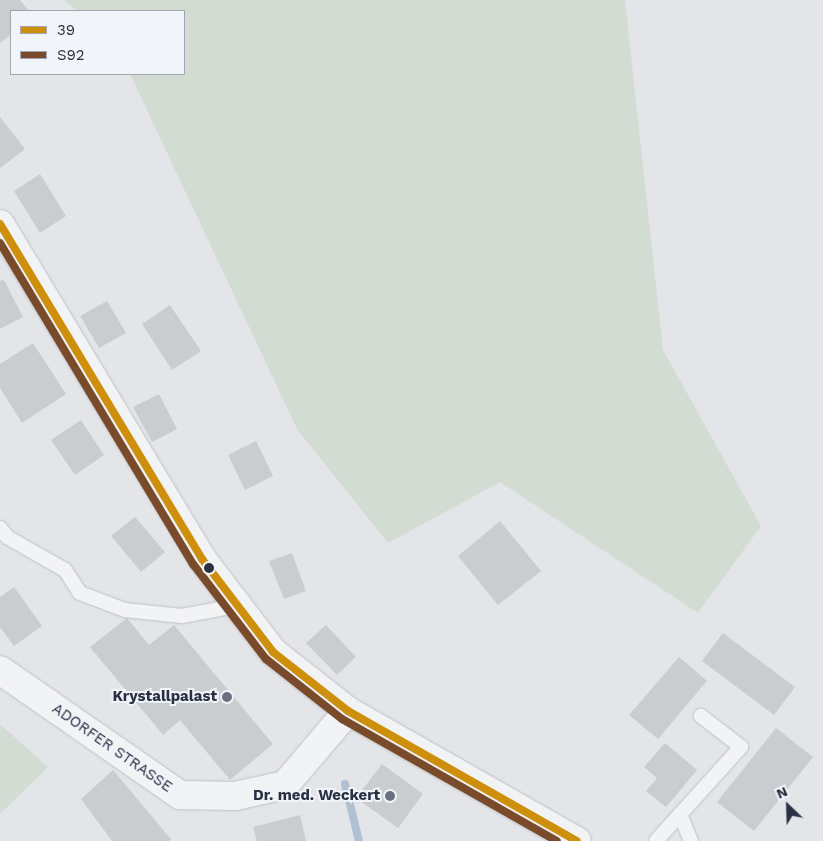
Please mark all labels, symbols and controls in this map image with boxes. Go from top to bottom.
legend [10,10,185,75]
text: 39 [57,21,75,39]
text: S92 [57,46,85,64]
unlabelled marker [204,563,214,573]
place label: Krystallpalast [112,688,217,706]
marker: Krystallpalast [221,691,233,703]
street label: ADORFER STRASSE [48,700,176,796]
north arrow [763,781,813,831]
text: N [774,783,790,802]
place label: Dr. med. Weckert [253,787,380,805]
marker: Dr. med. Weckert [384,790,396,802]

